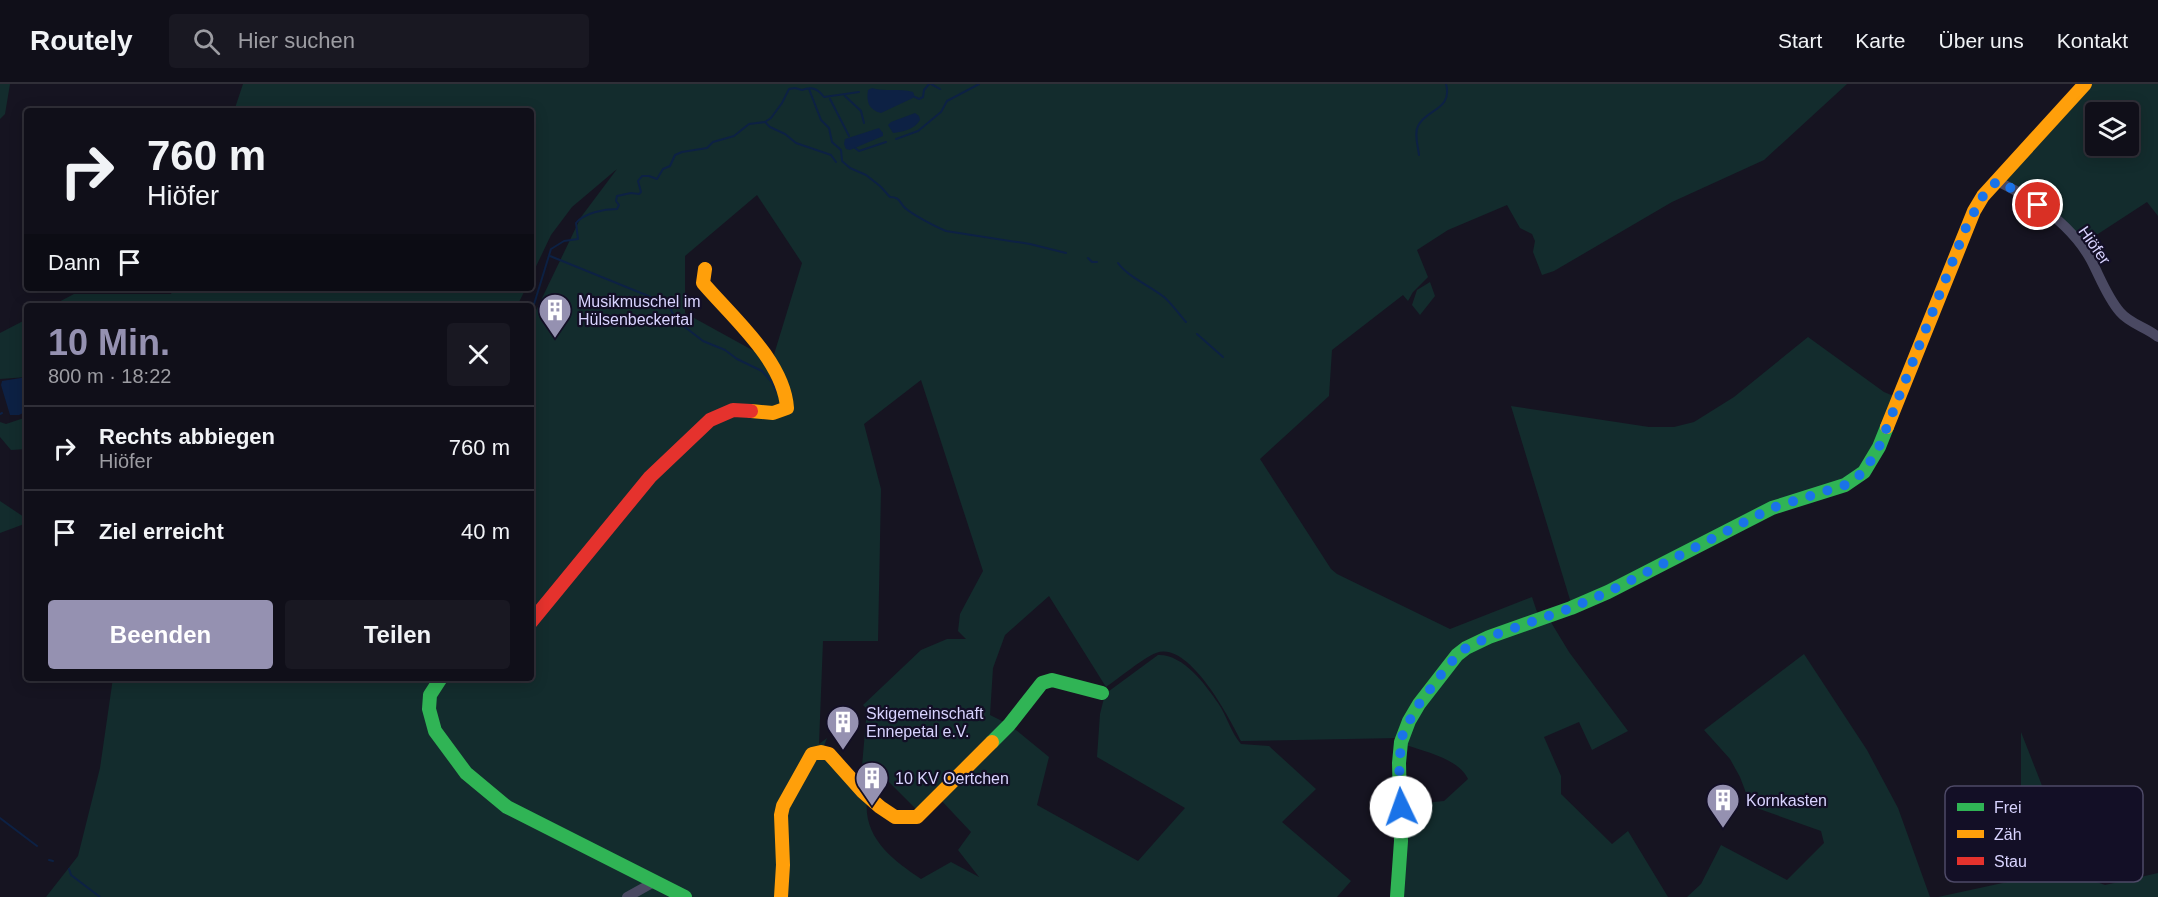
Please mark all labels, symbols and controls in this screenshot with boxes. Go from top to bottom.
search box [169,14,589,68]
text: Routely [30,25,133,56]
icon: search [190,25,223,58]
text: Hier suchen [238,28,355,53]
text: Start [1778,29,1822,52]
text: Karte [1855,29,1906,52]
text: Über uns [1939,29,2024,52]
text: Kontakt [2057,29,2128,52]
map controls [2085,102,2139,156]
button: layers [2085,102,2139,156]
icon: right [48,132,126,210]
text: 760 m [147,132,266,179]
pin [2012,179,2063,230]
text: Hiöfer [147,181,219,211]
icon: arrive [2021,188,2054,221]
street label: Hiöfer [2075,223,2114,268]
icon: arrive [113,246,146,279]
text: Dann [48,250,101,275]
building icon: Musikmuschel im Hülsenbeckertal [537,292,573,339]
place label: Musikmuschel im Hülsenbeckertal [578,293,701,328]
text: 10 Min. [48,322,170,363]
button: close [447,323,510,386]
text: 800 m · 18:22 [48,365,171,387]
text: Rechts abbiegen [99,424,275,449]
icon: right [48,432,81,465]
text: 760 m [449,435,510,460]
text: Hiöfer [99,450,152,472]
icon: arrive [48,516,81,549]
text: Ziel erreicht [99,519,224,544]
text: 40 m [461,519,510,544]
button: Beenden [48,600,273,669]
button: Teilen [285,600,510,669]
building icon: Skigemeinschaft Ennepetal e.V. [825,704,861,751]
place label: Skigemeinschaft Ennepetal e.V. [866,705,984,740]
building icon: 10 KV Oertchen [854,760,890,807]
place label: 10 KV Oertchen [895,770,1009,787]
position arrow [1369,775,1433,839]
building icon: Kornkasten [1705,782,1741,829]
legend [1945,786,2143,882]
place label: Kornkasten [1746,792,1827,809]
text: Frei [1994,799,2022,816]
text: Zäh [1994,826,2022,843]
text: Stau [1994,853,2027,870]

